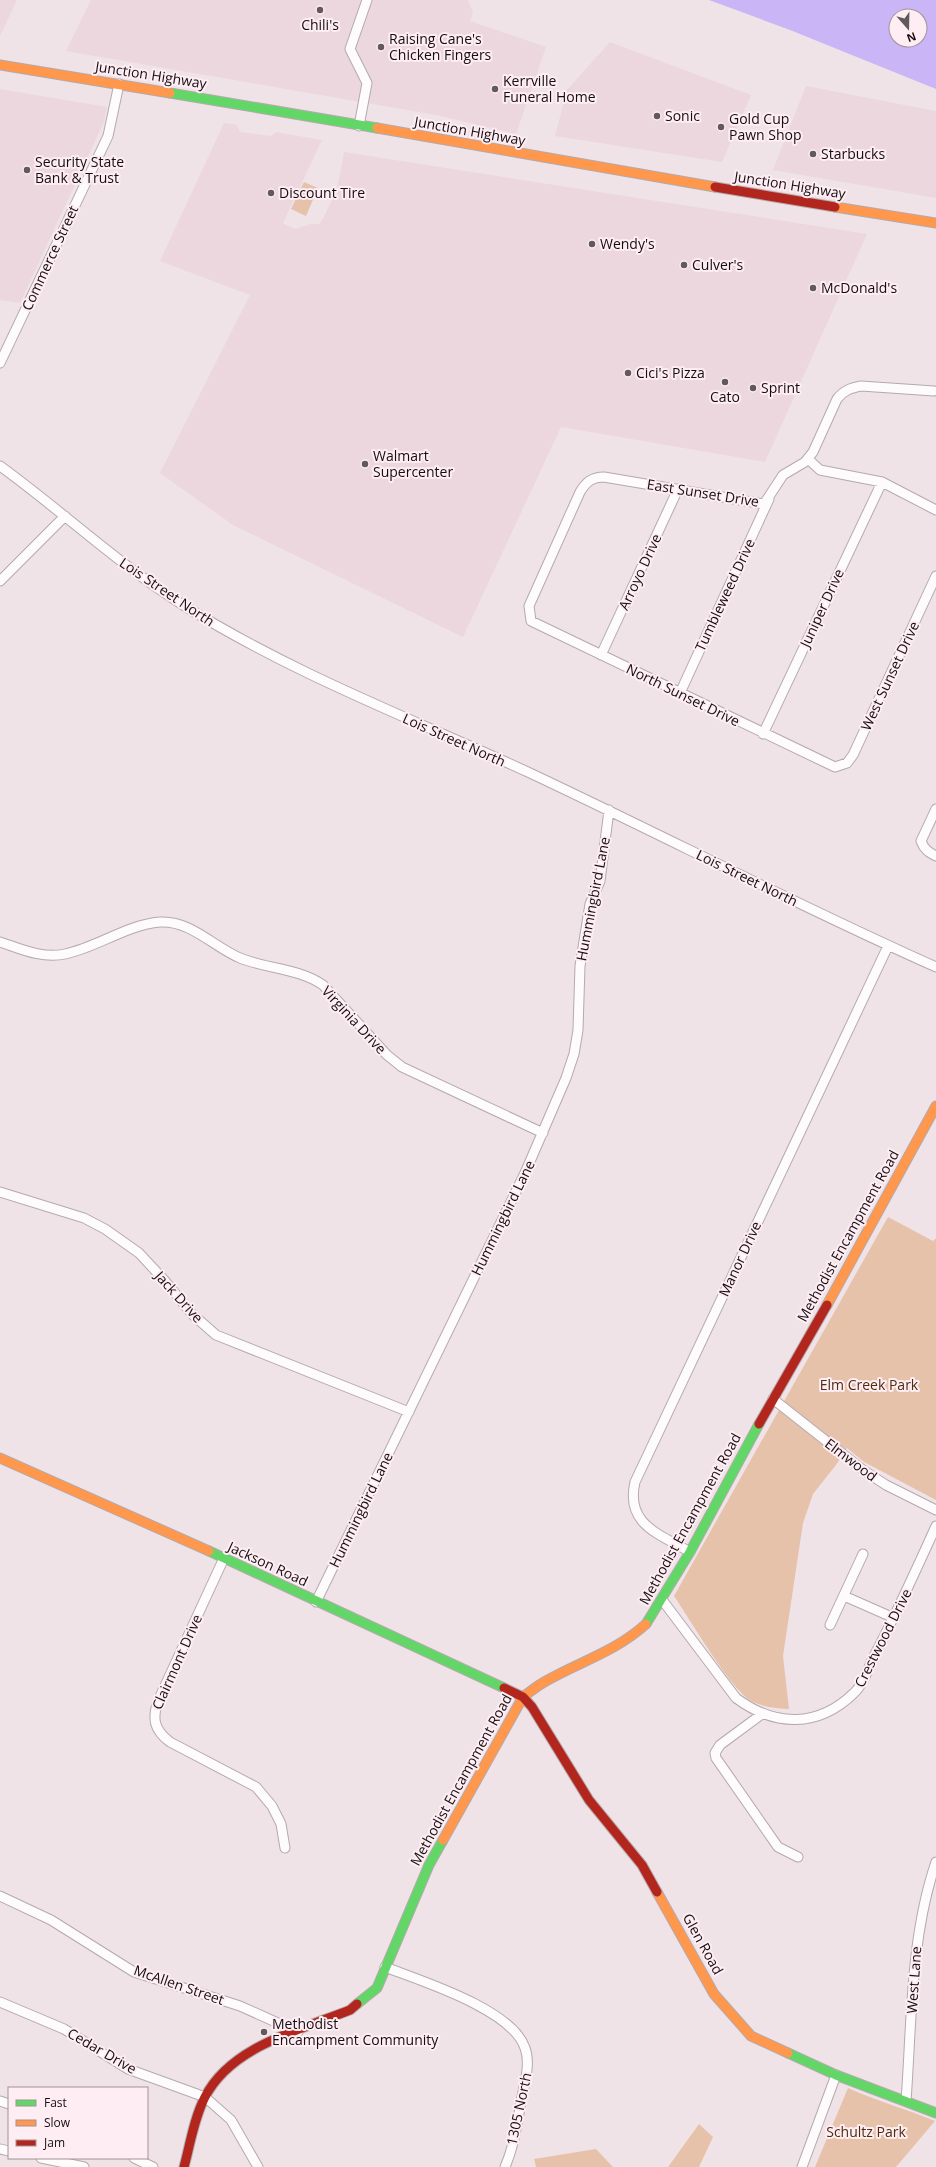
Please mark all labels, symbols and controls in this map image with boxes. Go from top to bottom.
marker: Chili's [315,5,325,15]
north arrow [888,8,928,48]
place label: Chili's [301,15,339,34]
place label: Raising Cane's Chicken Fingers [389,29,492,64]
text: N [905,29,918,46]
marker: Raising Cane's Chicken Fingers [376,42,386,52]
street label: Junction Highway [92,56,209,93]
place label: Kerrville Funeral Home [503,71,596,106]
marker: Kerrville Funeral Home [490,84,500,94]
place label: Sonic [665,106,700,125]
place label: Gold Cup Pawn Shop [729,109,802,144]
street label: Junction Highway [411,111,528,150]
marker: Sonic [652,111,662,121]
marker: Gold Cup Pawn Shop [716,122,726,132]
place label: Starbucks [821,144,885,163]
marker: Starbucks [808,149,818,159]
place label: Security State Bank & Trust [35,152,124,187]
marker: Security State Bank & Trust [22,165,32,175]
street label: Junction Highway [731,166,848,203]
place label: Discount Tire [279,183,365,202]
marker: Discount Tire [266,188,276,198]
street label: Commerce Street [17,202,82,313]
place label: Wendy's [600,234,655,253]
marker: Wendy's [587,239,597,249]
place label: Culver's [692,255,744,274]
marker: Culver's [679,260,689,270]
place label: McDonald's [821,278,897,297]
marker: McDonald's [808,283,818,293]
place label: Cici's Pizza [636,363,705,382]
marker: Cici's Pizza [623,368,633,378]
marker: Cato [720,377,730,387]
place label: Sprint [761,378,800,397]
marker: Sprint [748,383,758,393]
place label: Cato [710,387,740,406]
place label: Walmart Supercenter [373,446,453,481]
marker: Walmart Supercenter [360,459,370,469]
street label: East Sunset Drive [646,474,761,511]
street label: Arroyo Drive [614,530,666,613]
street label: Tumbleweed Drive [690,535,759,654]
street label: Lois Street North [116,553,218,630]
street label: Juniper Drive [794,565,848,652]
street label: West Sunset Drive [856,618,923,733]
street label: North Sunset Drive [623,659,743,730]
street label: Lois Street North [400,708,509,771]
street label: Hummingbird Lane [571,835,614,963]
street label: Lois Street North [693,845,801,910]
street label: Virginia Drive [318,982,391,1058]
street label: Methodist Encampment Road [792,1146,903,1325]
street label: Hummingbird Lane [466,1157,539,1279]
street label: Manor Drive [714,1218,765,1300]
street label: Jack Drive [150,1265,208,1327]
park label: Elm Creek Park [820,1375,919,1394]
street label: Methodist Encampment Road [634,1429,745,1608]
street label: Elmwood [821,1434,881,1485]
street label: Hummingbird Lane [324,1449,397,1571]
street label: Jackson Road [223,1536,311,1590]
street label: Crestwood Drive [850,1585,916,1690]
street label: Clairmont Drive [147,1611,206,1712]
street label: Methodist Encampment Road [405,1690,516,1869]
street label: Glen Road [679,1910,728,1978]
street label: West Lane [902,1945,925,2014]
street label: McAllen Street [131,1960,227,2009]
place label: Methodist Encampment Community [272,2014,439,2049]
street label: Cedar Drive [64,2023,140,2078]
marker: Methodist Encampment Community [259,2027,269,2037]
street label: 1305 North [502,2071,535,2147]
legend [8,2087,148,2159]
text: Fast [44,2094,67,2111]
text: Slow [44,2114,71,2131]
park label: Schultz Park [826,2122,906,2141]
text: Jam [43,2134,65,2151]

